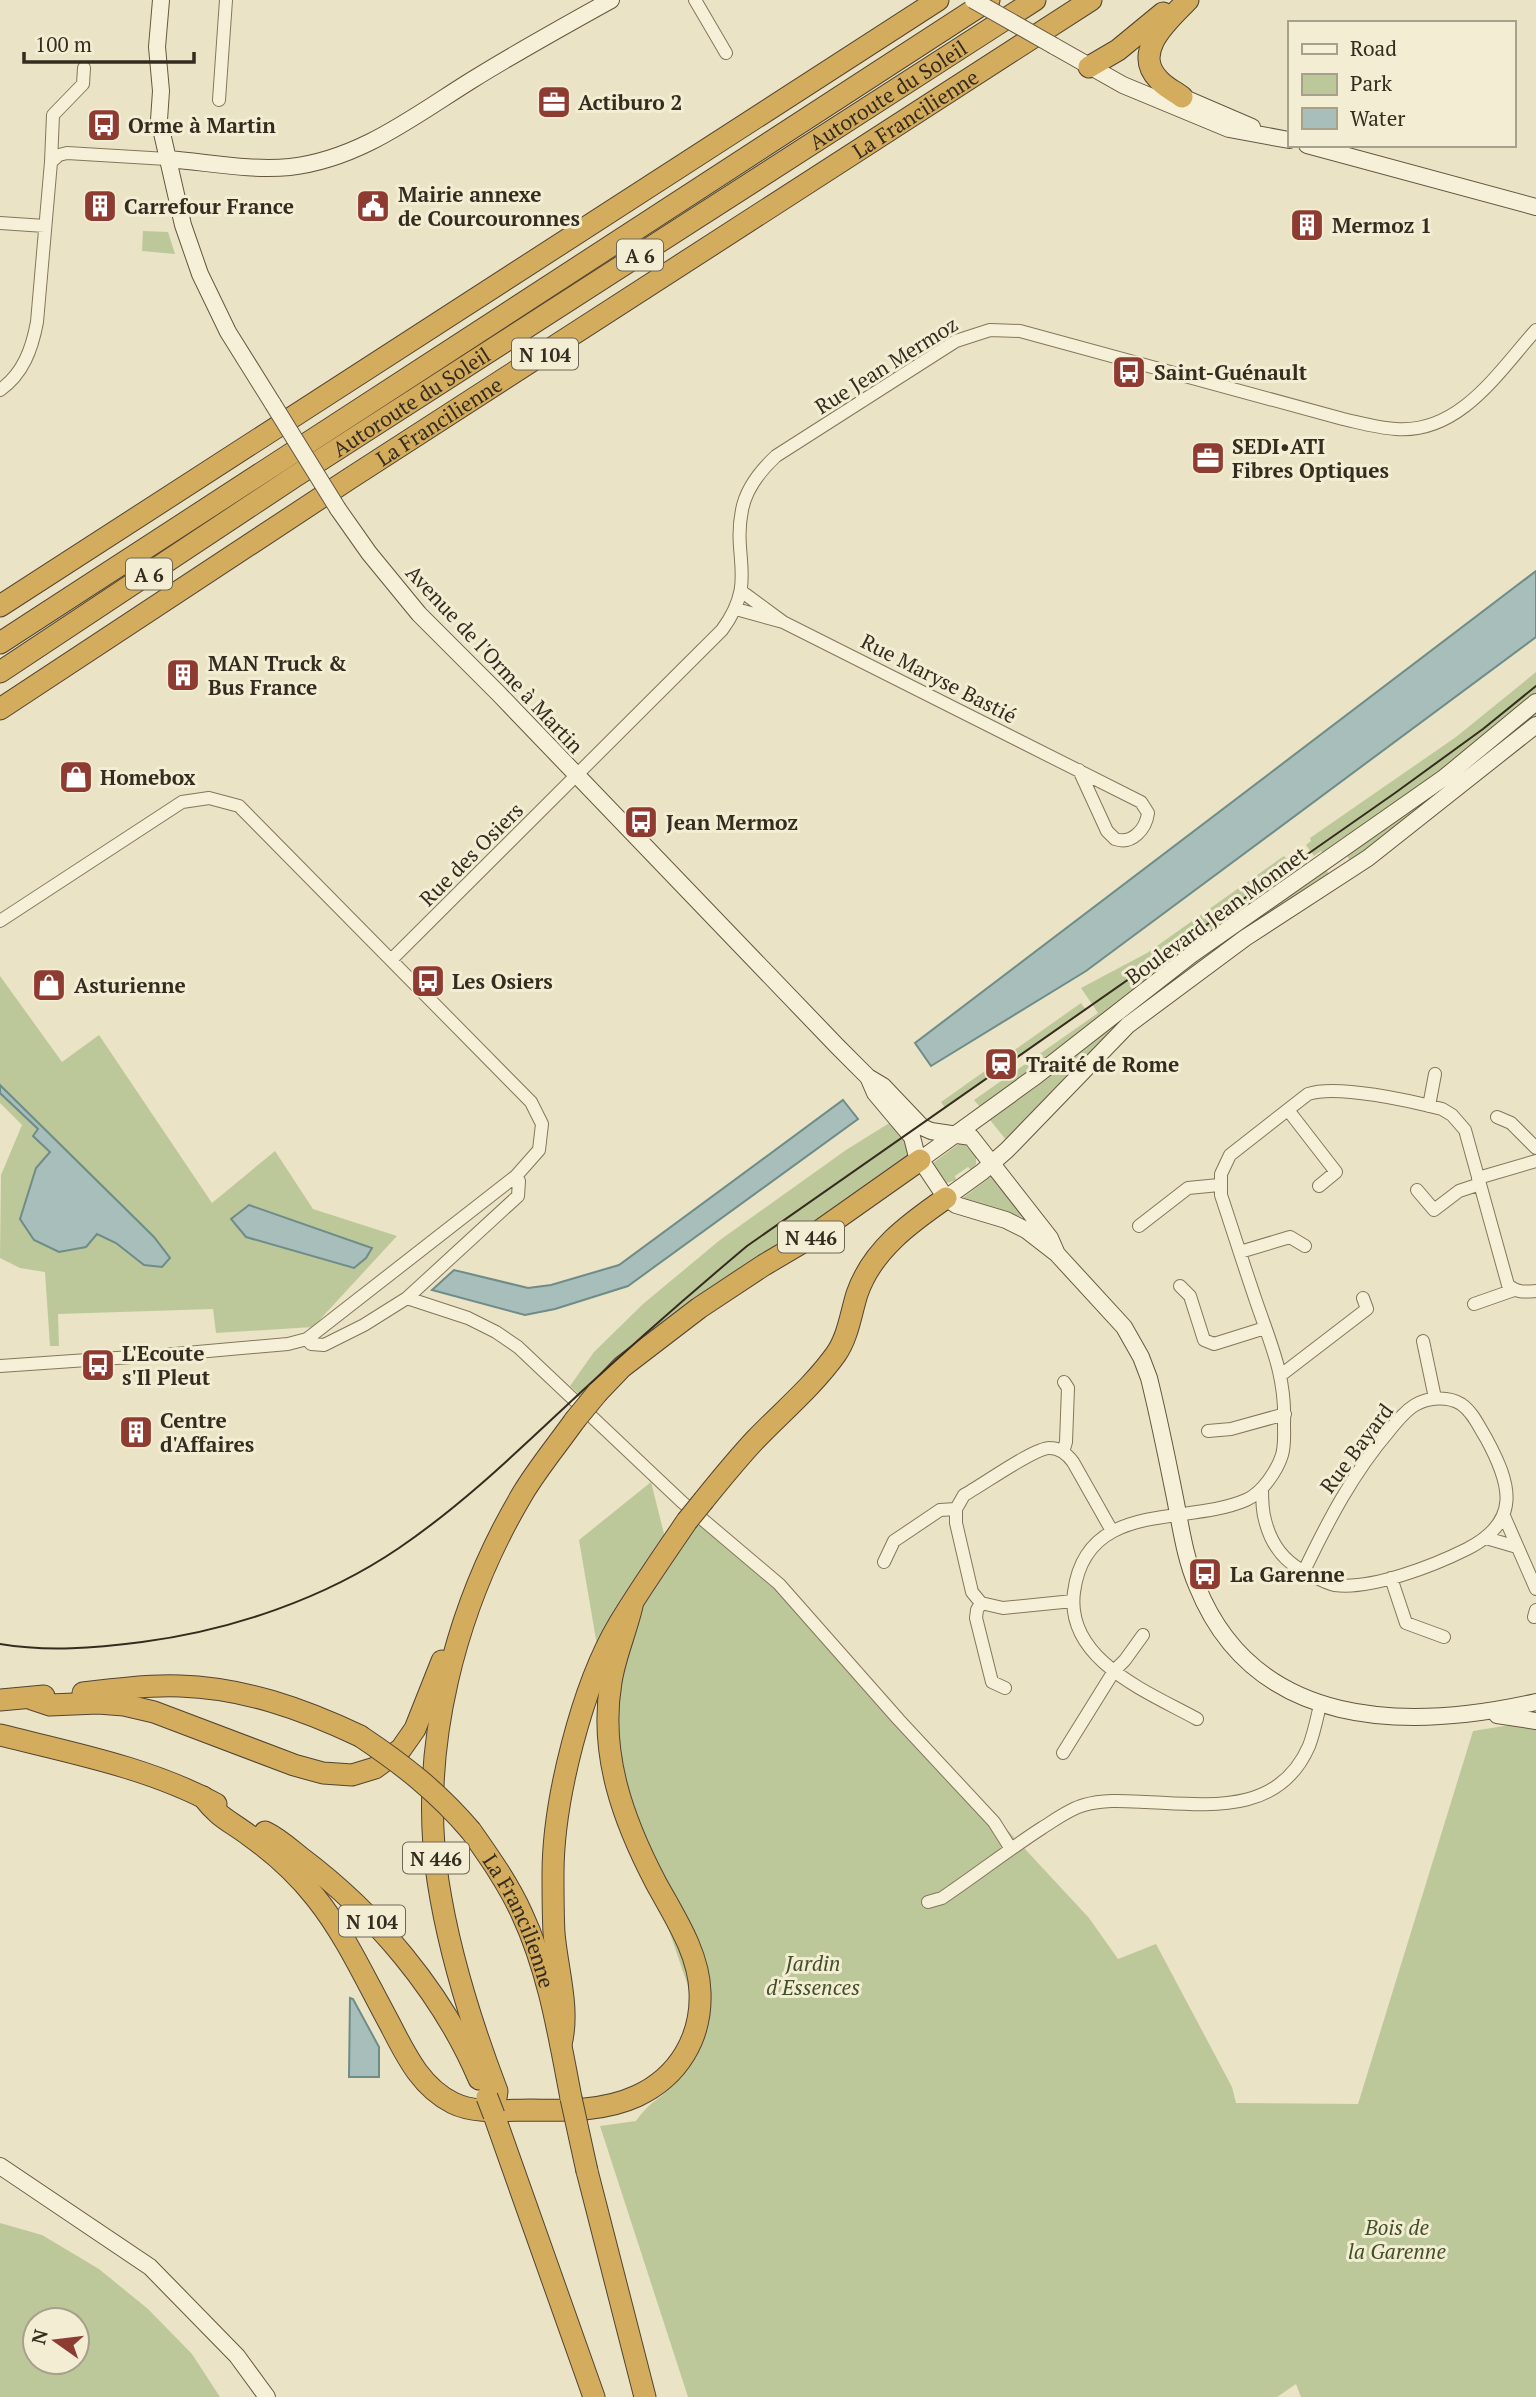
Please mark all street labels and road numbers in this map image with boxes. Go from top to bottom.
street label: Autoroute du Soleil [804,34,972,156]
street label: La Francilienne [847,62,984,164]
road number: A 6 [617,240,663,270]
street label: Rue Jean Mermoz [809,310,963,420]
road number: N 104 [512,338,578,370]
street label: Autoroute du Soleil [327,341,495,463]
street label: La Francilienne [371,370,507,472]
road number: A 6 [126,558,172,590]
street label: Avenue de l'Orme à Martin [400,559,590,760]
street label: Rue Maryse Bastié [856,627,1022,729]
street label: Rue des Osiers [413,796,529,912]
street label: Boulevard Jean Monnet [1120,839,1313,990]
road number: N 446 [778,1222,844,1252]
street label: Rue Bayard [1313,1397,1399,1499]
road number: N 446 [403,1842,469,1874]
street label: La Francilienne [477,1848,561,1991]
road number: N 104 [339,1906,405,1937]

